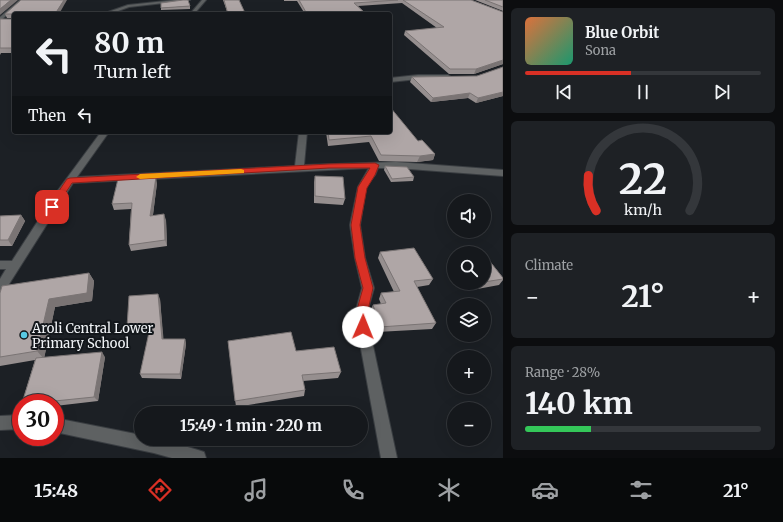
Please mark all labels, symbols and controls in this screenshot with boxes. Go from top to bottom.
text: Blue Orbit [585,23,659,42]
text: 80 m [94,25,165,61]
icon: left [28,28,80,80]
text: Sona [585,42,616,59]
text: Turn left [94,60,171,83]
icon: previous [553,81,575,103]
icon: pause [632,81,654,103]
icon: next [711,81,733,103]
icon: left [74,104,96,126]
text: Then [28,106,66,125]
text: 22 [619,153,667,205]
pin [35,190,69,224]
map controls [447,194,491,446]
button: sound [447,194,491,238]
icon: arrive [41,196,63,218]
text: km/h [624,200,662,218]
button: search [447,246,491,290]
text: Climate [525,257,573,274]
text: 21° [621,277,665,315]
text: − [525,283,540,311]
text: + [746,283,761,311]
button: layers [447,298,491,342]
position arrow [342,306,384,348]
place label: Aroli Central Lower Primary School [31,320,154,352]
marker: Aroli Central Lower Primary School [19,330,29,340]
button: + [447,350,491,394]
text: Range · 28% [525,364,600,381]
text: 140 km [525,384,633,422]
speed limit sign: 30 [12,394,64,446]
button: − [447,402,491,446]
text: 15:49 · 1 min · 220 m [180,416,322,435]
icon: directions [146,476,174,504]
icon: music [242,476,270,504]
icon: phone [339,476,367,504]
icon: climate [435,476,463,504]
icon: car [531,476,559,504]
icon: filters [627,476,655,504]
text: 15:48 [34,479,78,502]
text: 21° [723,479,749,502]

